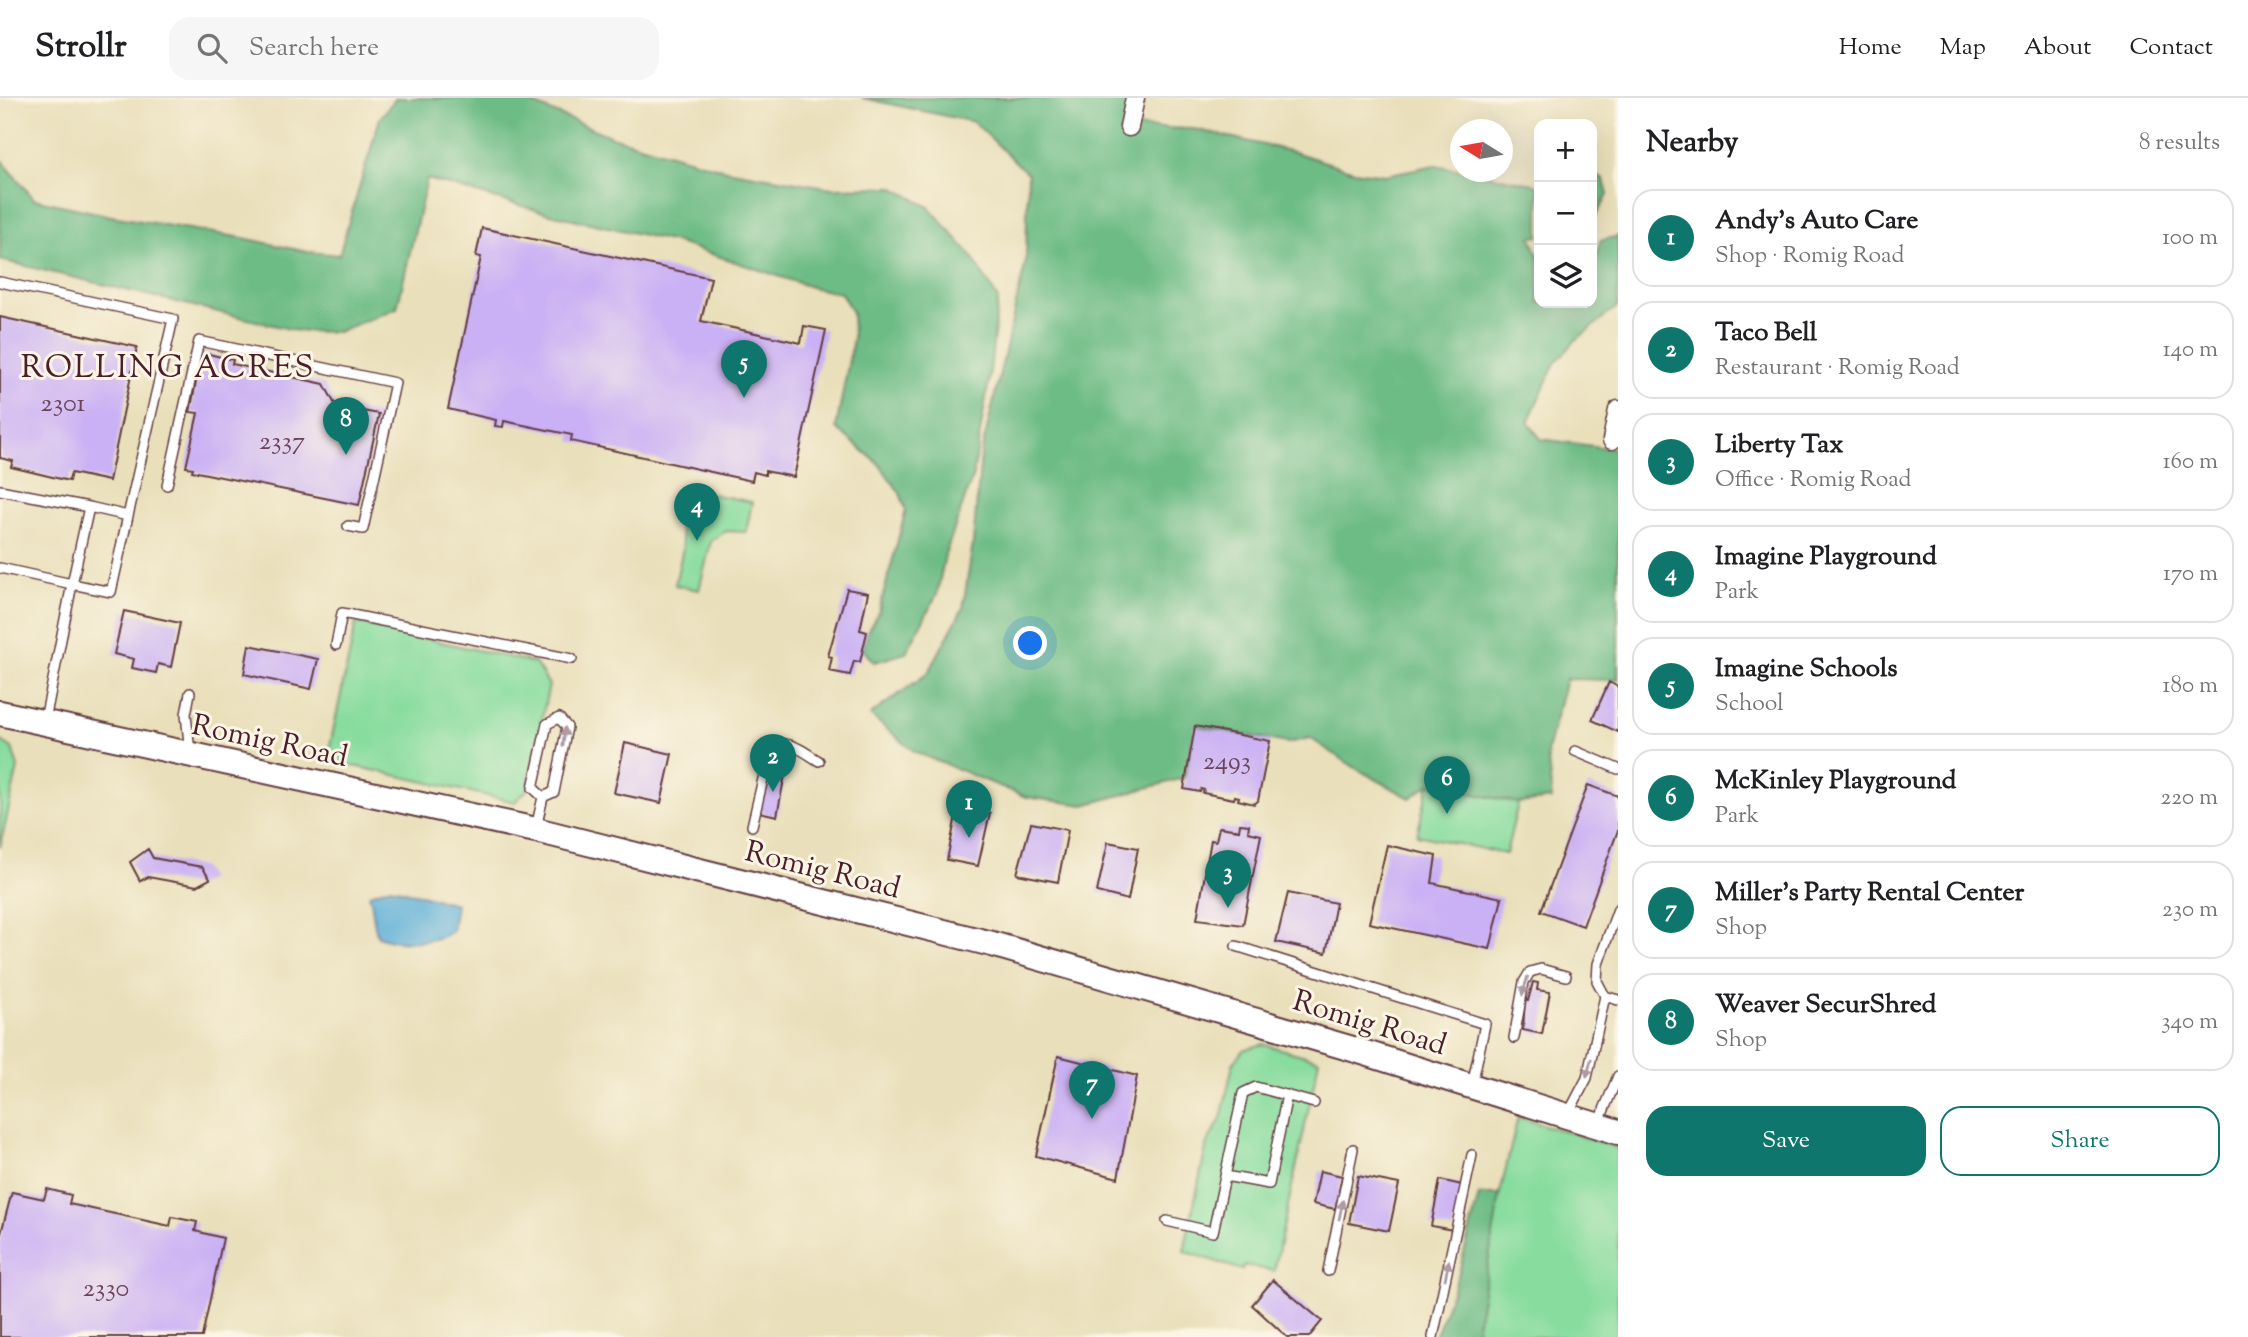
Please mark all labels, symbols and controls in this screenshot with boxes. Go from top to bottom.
search box [169,17,659,80]
text: Strollr [35,24,127,72]
icon: search [193,29,231,67]
text: Search here [249,30,379,67]
text: Home [1839,31,1902,65]
text: Map [1940,31,1986,65]
text: About [2024,31,2091,65]
text: Contact [2129,31,2213,65]
north arrow [1450,119,1513,182]
map controls [1534,119,1597,308]
button: + [1534,119,1597,182]
text: Nearby [1646,122,1738,165]
text: 8 results [2139,127,2220,160]
button: − [1534,182,1597,245]
text: Andy's Auto Care [1715,203,1918,240]
text: 1 [1667,222,1675,255]
text: 100 m [2162,222,2218,255]
text: Shop · Romig Road [1715,240,1904,273]
button: layers [1534,245,1597,308]
text: Taco Bell [1715,315,1817,352]
text: 2 [1666,334,1676,367]
text: 140 m [2163,334,2218,367]
pin: 5 [721,340,767,398]
district label: ROLLING ACRES [21,346,315,392]
text: Restaurant · Romig Road [1715,352,1960,385]
house number: 2301 [41,386,86,423]
pin: 8 [323,397,369,455]
house number: 2337 [259,424,305,461]
text: Liberty Tax [1715,427,1844,464]
text: 3 [1666,446,1676,479]
text: 160 m [2163,446,2218,479]
text: Office · Romig Road [1715,464,1912,497]
pin: 4 [674,483,720,541]
text: Imagine Playground [1715,539,1937,576]
text: 4 [1665,558,1677,591]
text: 170 m [2163,558,2218,591]
text: Park [1715,576,1759,609]
your location [1013,626,1047,660]
text: Imagine Schools [1715,651,1897,688]
text: 5 [1667,670,1675,703]
text: 180 m [2163,670,2218,703]
text: School [1715,688,1784,721]
street label: Romig Road [187,705,352,780]
one-way arrow [559,726,570,748]
pin: 2 [750,734,796,792]
house number: 2493 [1203,744,1251,781]
pin: 6 [1424,756,1470,814]
text: McKinley Playground [1715,763,1956,800]
pin: 1 [946,780,992,838]
text: 6 [1665,782,1677,815]
text: 220 m [2160,782,2218,815]
text: Park [1715,800,1759,833]
street label: Romig Road [740,831,905,911]
pin: 3 [1205,850,1251,908]
text: Miller's Party Rental Center [1715,875,2024,912]
text: 7 [1665,894,1677,927]
text: 230 m [2162,894,2218,927]
text: Shop [1715,912,1767,945]
one-way arrow [1519,976,1529,997]
street label: Romig Road [1287,981,1451,1068]
text: Weaver SecurShred [1715,987,1936,1024]
text: 8 [1665,1006,1677,1039]
text: 340 m [2161,1006,2218,1039]
text: Shop [1715,1024,1767,1057]
one-way arrow [1583,1057,1594,1079]
pin: 7 [1069,1061,1115,1119]
button: Save [1646,1106,1926,1176]
button: Share [1940,1106,2220,1176]
one-way arrow [1335,1199,1346,1221]
one-way arrow [1442,1259,1453,1281]
house number: 2330 [83,1271,129,1308]

